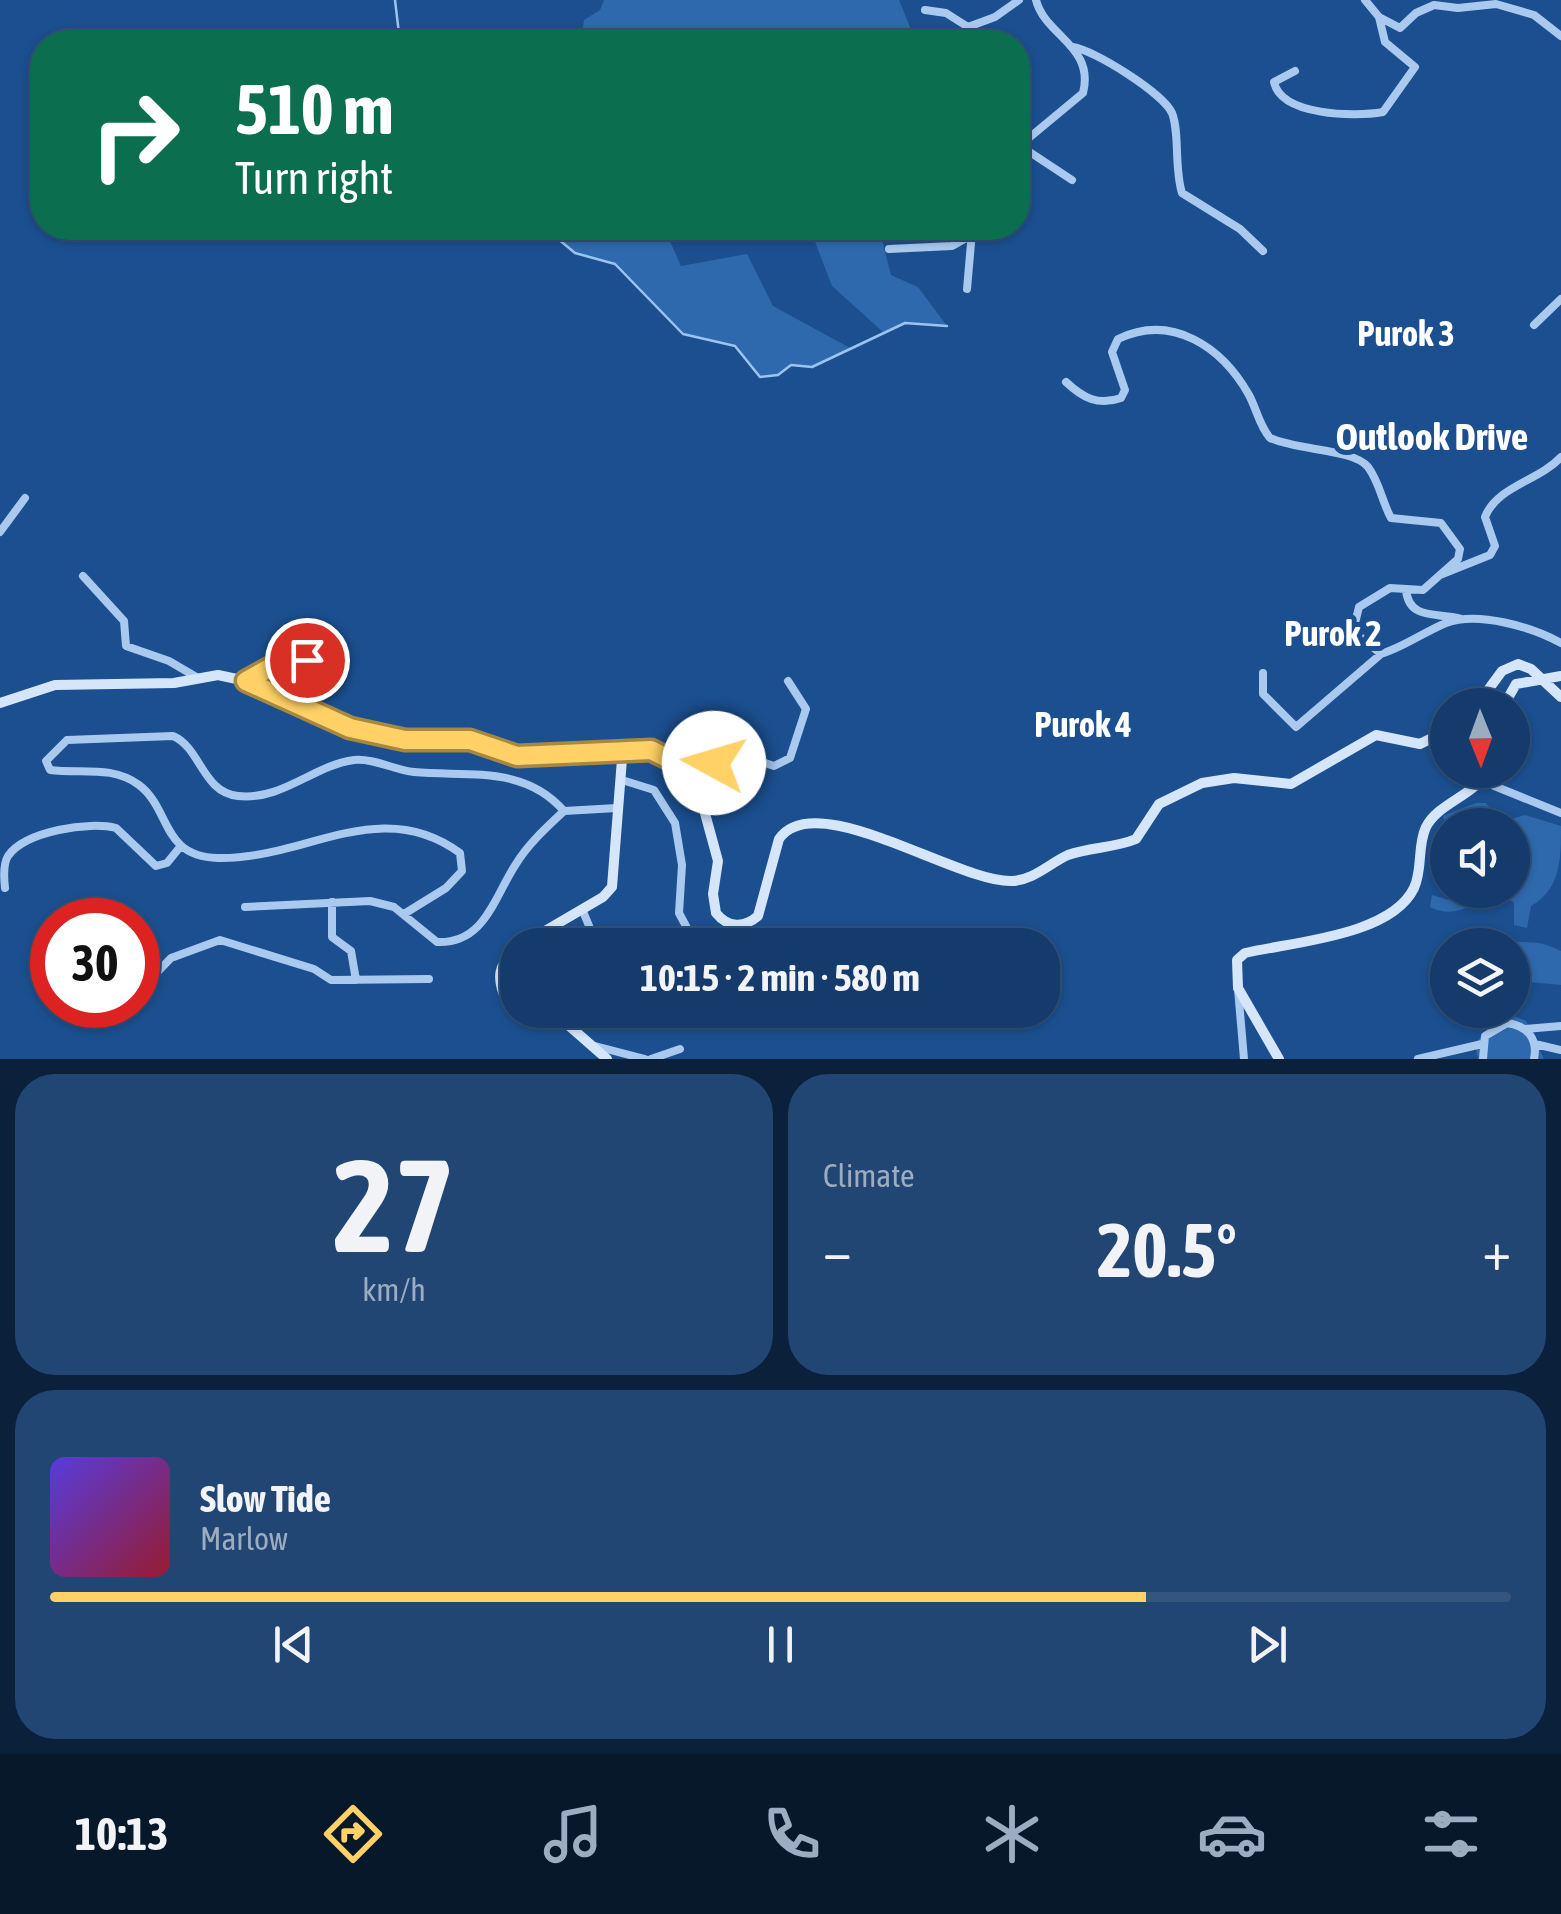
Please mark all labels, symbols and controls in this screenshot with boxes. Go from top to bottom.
text: 510 m [235,69,394,149]
icon: right [70,70,200,200]
text: Turn right [235,152,393,204]
district label: Purok 3 [1357,313,1455,353]
district label: Outlook Drive [1336,415,1528,458]
district label: Purok 2 [1284,613,1382,653]
pin [265,618,350,703]
icon: arrive [280,633,335,688]
north arrow [1430,688,1530,788]
map controls [1430,688,1530,1028]
district label: Purok 4 [1034,704,1132,744]
position arrow [662,711,766,815]
button: sound [1430,808,1530,908]
speed limit sign: 30 [30,898,160,1028]
button: layers [1430,928,1530,1028]
text: 10:15 · 2 min · 580 m [640,956,920,999]
text: 27 [333,1131,455,1280]
text: Climate [823,1157,915,1194]
text: 20.5° [1097,1207,1237,1293]
text: − [823,1219,852,1282]
text: + [1482,1219,1511,1282]
text: km/h [362,1271,426,1308]
text: Slow Tide [200,1477,331,1520]
text: Marlow [200,1520,288,1557]
icon: previous [266,1617,321,1672]
icon: pause [753,1617,808,1672]
icon: next [1240,1617,1295,1672]
icon: directions [318,1799,388,1869]
icon: music [538,1799,608,1869]
icon: phone [757,1799,827,1869]
icon: climate [977,1799,1047,1869]
icon: car [1197,1799,1267,1869]
icon: filters [1416,1799,1486,1869]
text: 10:13 [75,1808,168,1860]

